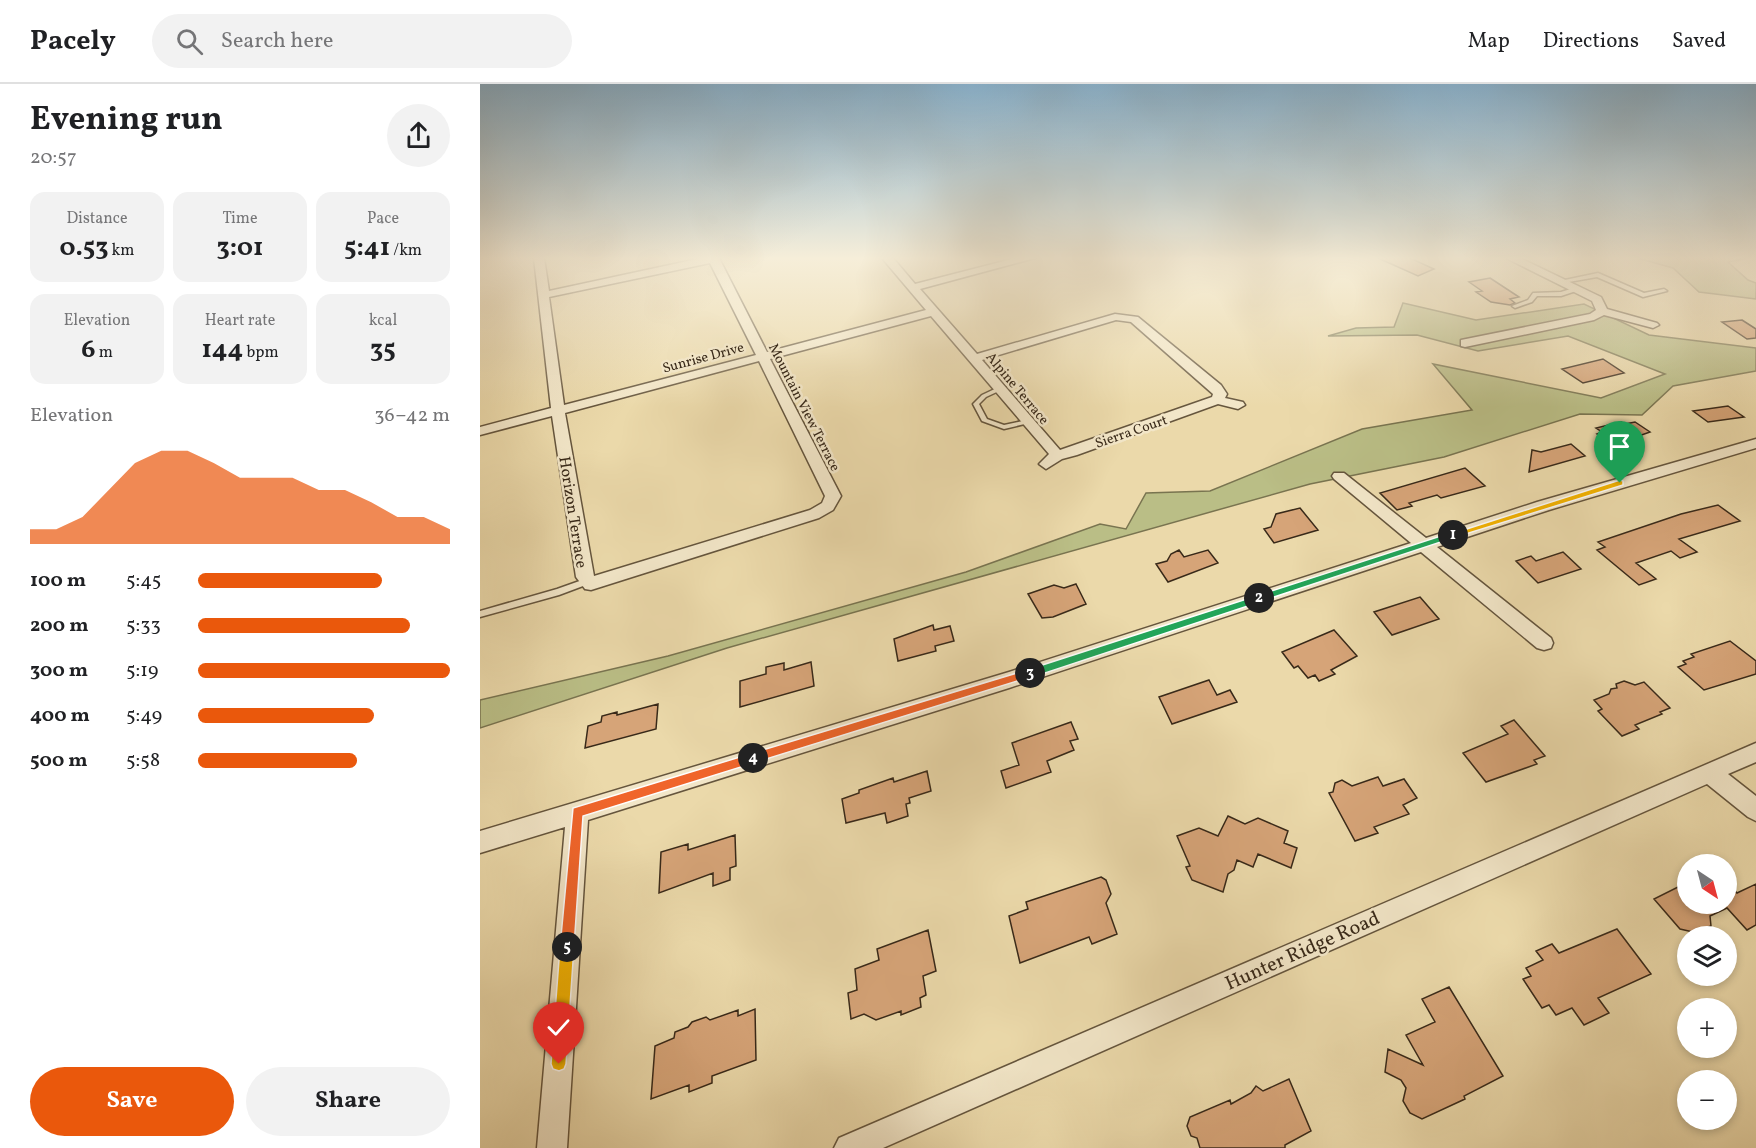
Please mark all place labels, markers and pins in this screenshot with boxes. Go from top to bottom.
pin [1594,421,1645,483]
pin: 1 [1438,520,1468,550]
pin: 2 [1244,583,1274,613]
pin: 3 [1015,658,1045,688]
pin: 4 [738,743,768,773]
pin: 5 [552,932,582,962]
pin [533,1002,584,1064]

